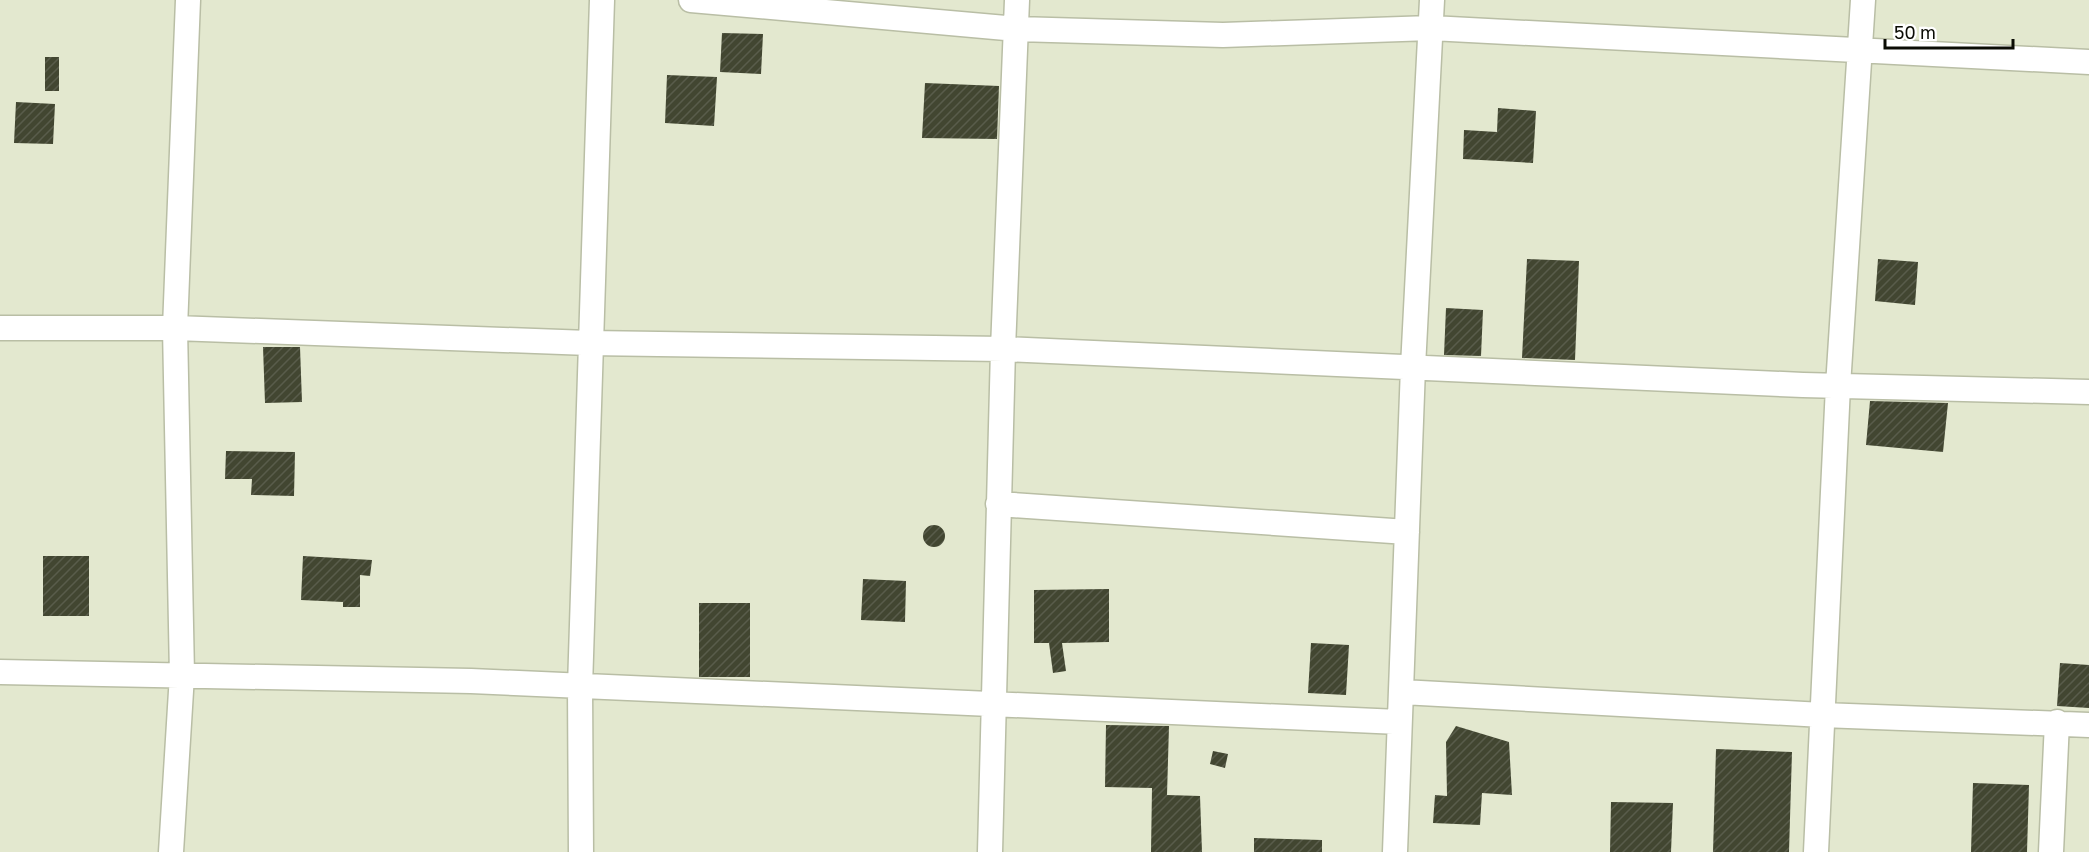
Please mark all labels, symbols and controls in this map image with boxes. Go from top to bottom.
scale bar [1885,12,2012,50]
text: 50 m [1894,21,1936,43]

